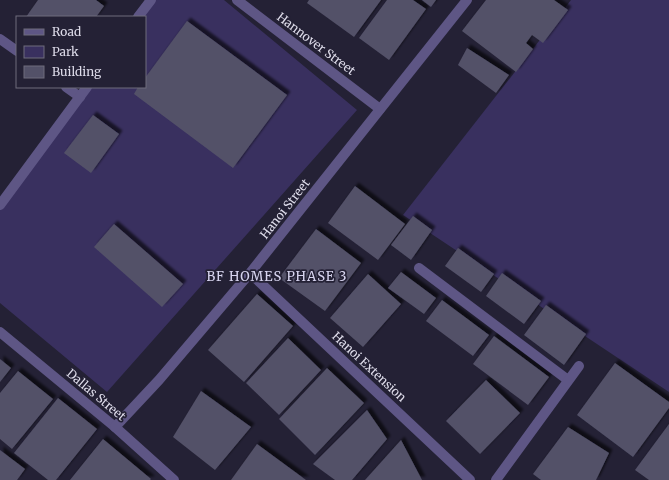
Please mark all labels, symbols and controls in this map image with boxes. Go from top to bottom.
street label: Hannover Street [274,9,359,78]
legend [16,16,146,88]
text: Road [52,24,81,39]
text: Park [52,44,79,59]
text: Building [52,64,102,79]
street label: Hanoi Street [257,175,313,242]
district label: BF HOMES PHASE 3 [206,268,348,285]
street label: Hanoi Extension [329,329,409,405]
street label: Dallas Street [64,366,129,424]

